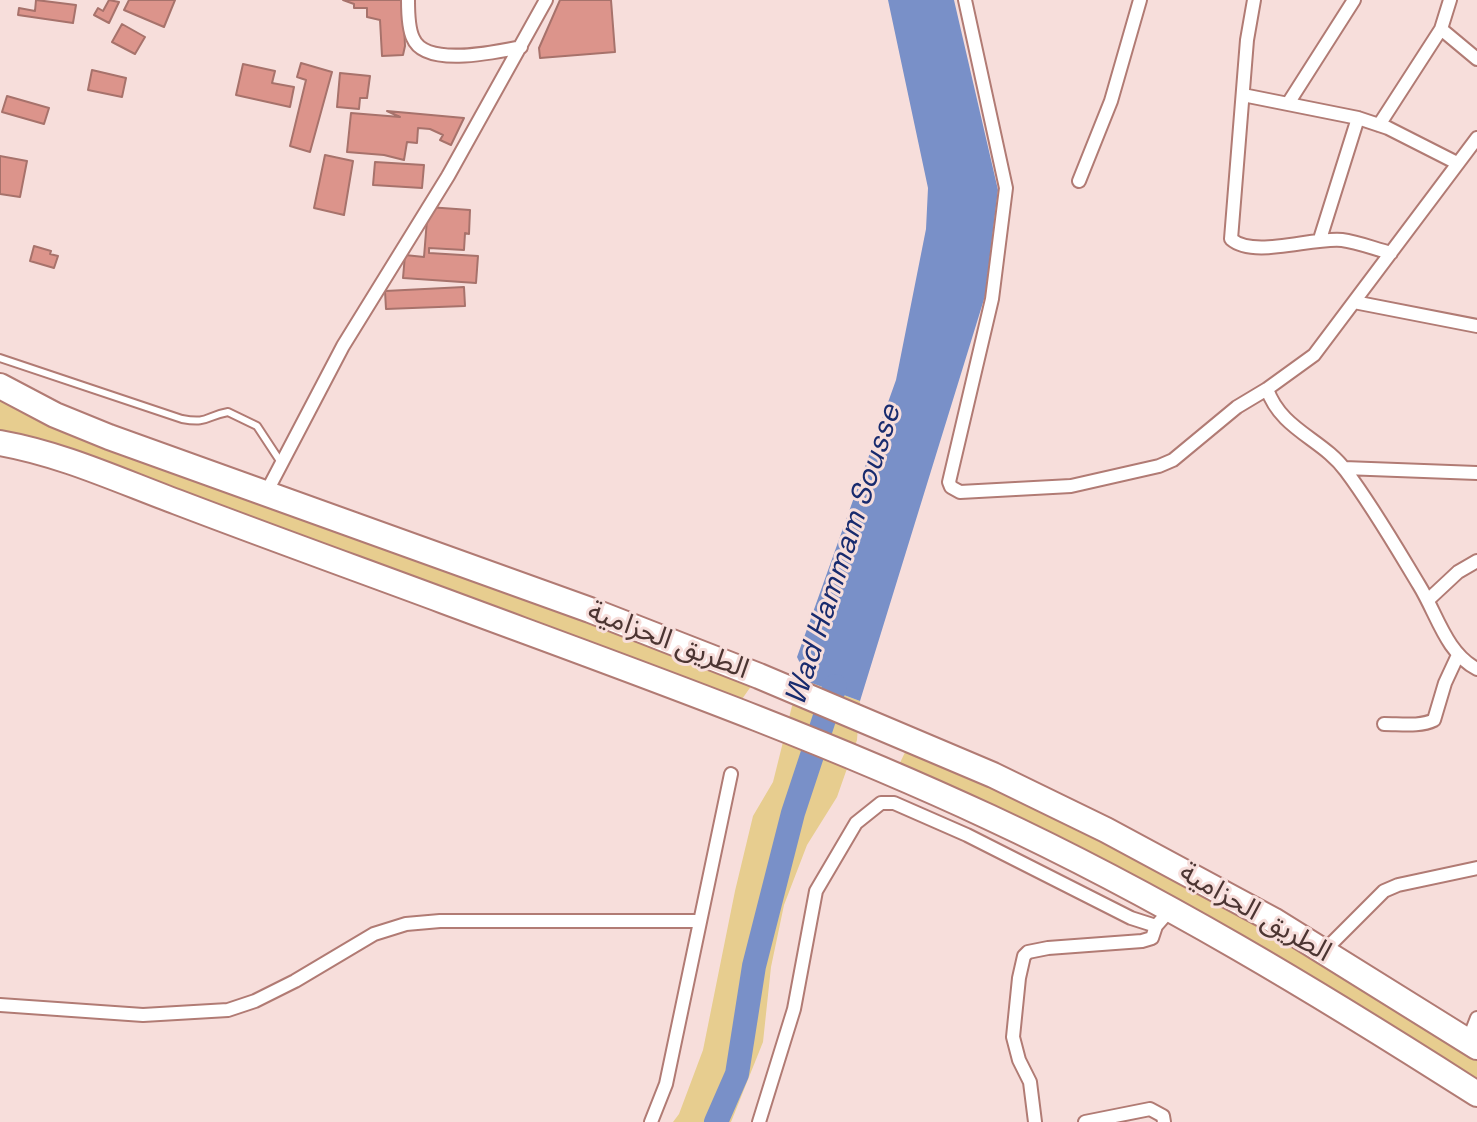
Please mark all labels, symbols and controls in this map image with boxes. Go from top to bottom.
water label: Wad Hammam Sousse [778,400,910,710]
street label: الطريق الحزامية [583,595,753,687]
street label: الطريق الحزامية [1173,856,1337,970]

